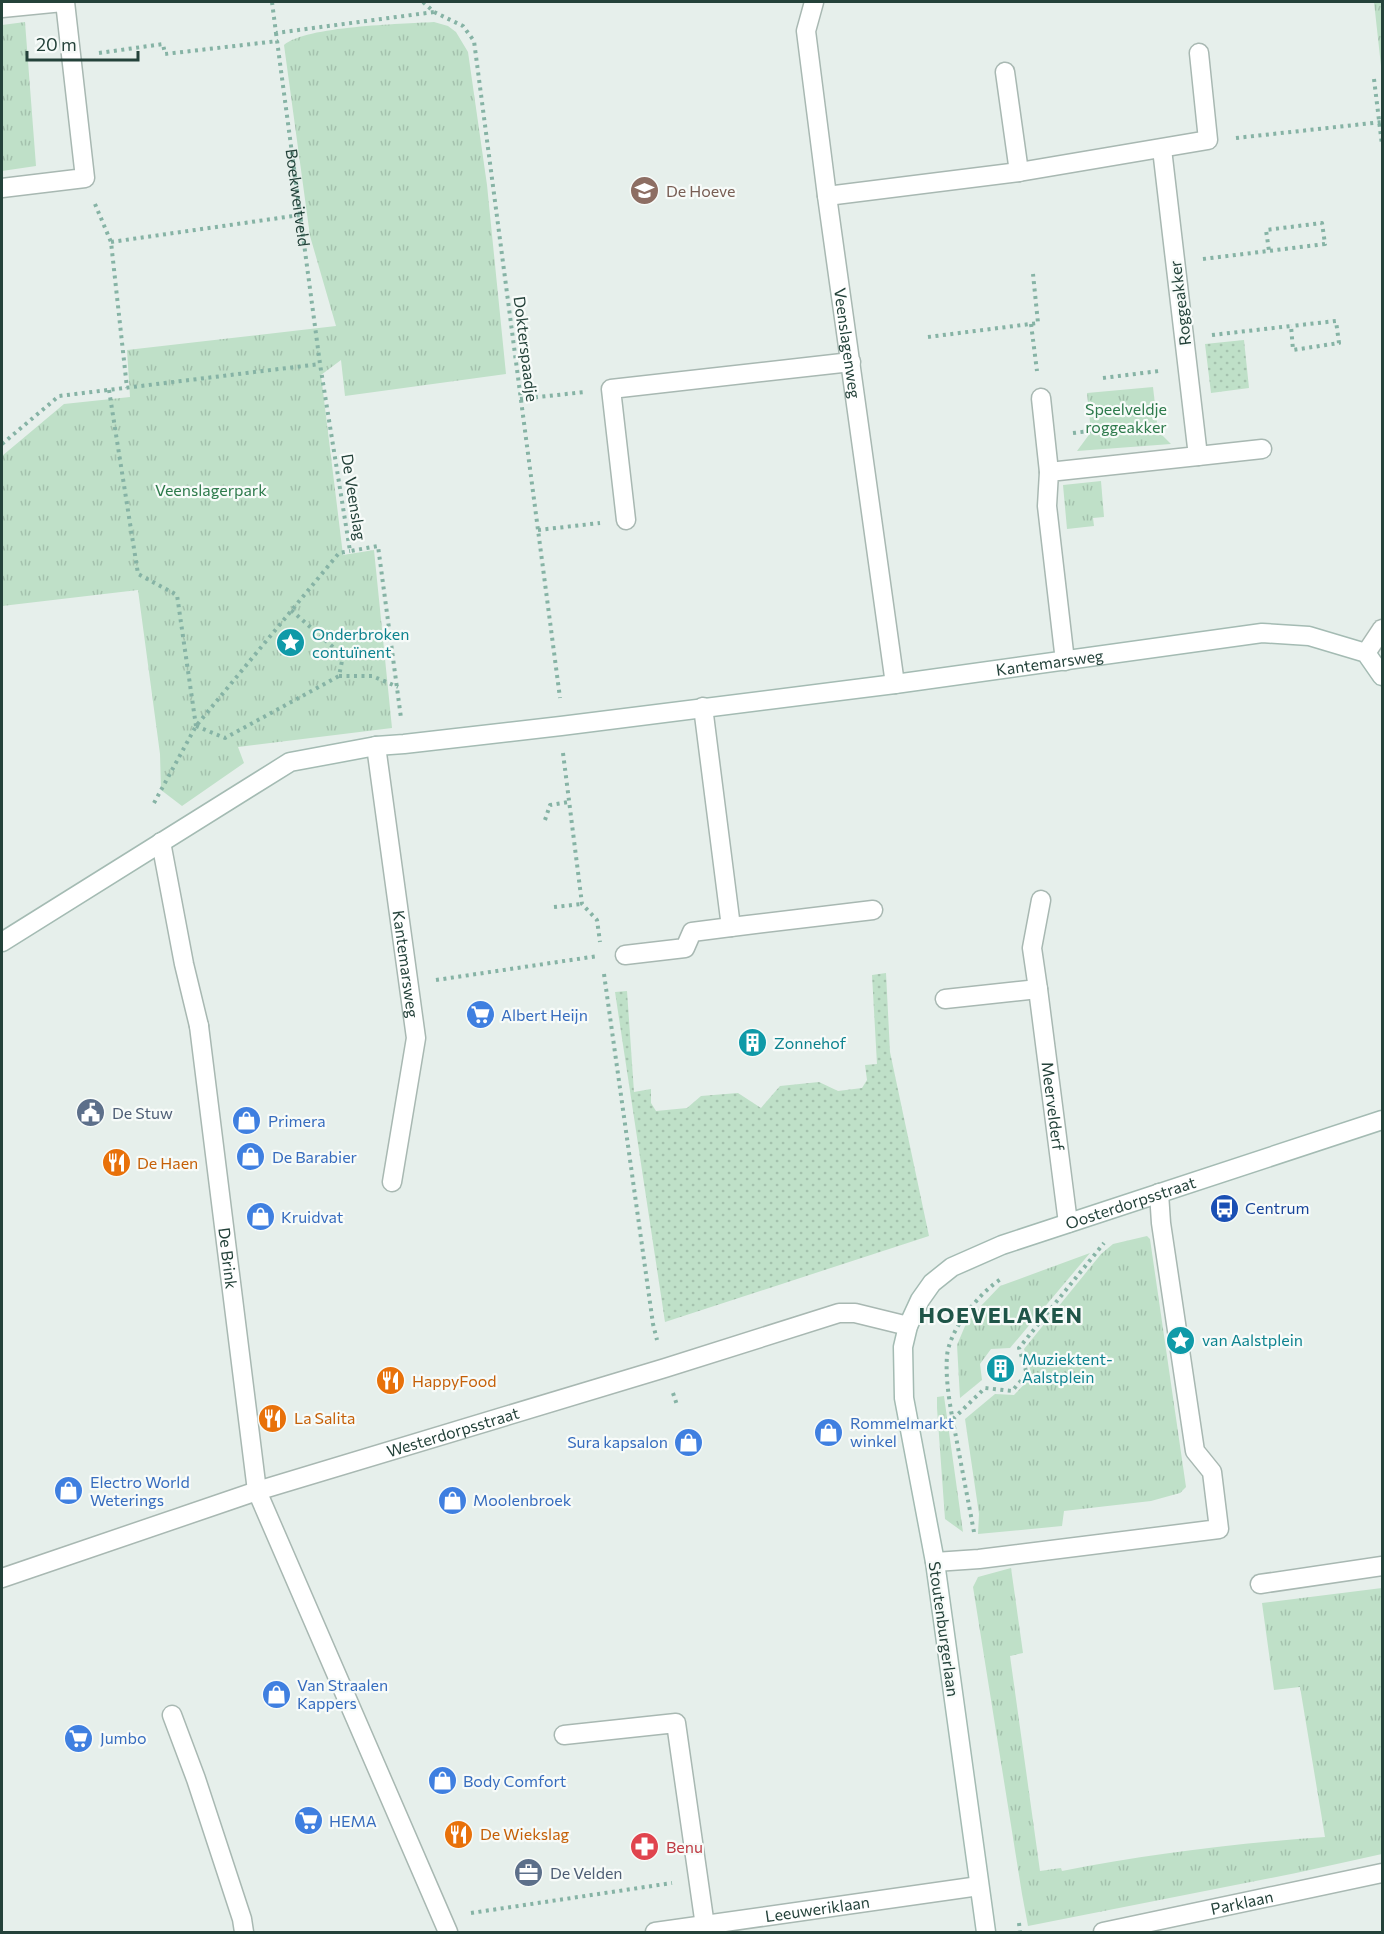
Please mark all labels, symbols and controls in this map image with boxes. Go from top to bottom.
scale bar [27,24,138,62]
text: 20 m [36,33,77,55]
street label: Boekweitveld [282,147,314,248]
school or university icon: De Hoeve [629,175,661,207]
place label: De Hoeve [666,181,735,200]
street label: Roggeakker [1165,259,1194,347]
street label: Veenslagenweg [831,287,865,400]
street label: Dokterspaadje [511,295,542,403]
park label: Speelveldje roggeakker [1085,399,1167,436]
street label: De Veenslag [338,452,371,542]
park label: Veenslagerpark [155,480,267,499]
place label: Onderbroken contuïnent [312,624,409,661]
place icon: Onderbroken contuïnent [275,627,307,659]
street label: Kantemarsweg [995,645,1105,679]
street label: Kantemarsweg [390,909,423,1019]
supermarket icon: Albert Heijn [464,999,496,1031]
place label: Albert Heijn [501,1005,588,1024]
building icon: Zonnehof [737,1027,769,1059]
place label: Zonnehof [774,1033,847,1052]
street label: Meervelderf [1038,1060,1069,1152]
public building icon: De Stuw [75,1097,107,1129]
place label: De Stuw [112,1103,173,1122]
shop icon: Primera [231,1105,263,1137]
place label: Primera [268,1111,326,1130]
shop icon: De Barabier [235,1141,267,1173]
restaurant icon: De Haen [100,1147,132,1179]
place label: De Barabier [272,1147,358,1166]
place label: De Haen [137,1153,198,1172]
street label: Oosterdorpsstraat [1063,1172,1198,1233]
bus stop icon: Centrum [1208,1192,1240,1224]
place label: Centrum [1245,1198,1309,1217]
shop icon: Kruidvat [244,1201,276,1233]
place label: Kruidvat [281,1207,344,1226]
street label: De Brink [215,1226,242,1290]
district label: HOEVELAKEN [919,1301,1083,1328]
place icon: van Aalstplein [1165,1324,1197,1356]
place label: van Aalstplein [1202,1330,1303,1349]
place label: Muziektent- Aalstplein [1022,1349,1113,1386]
building icon: Muziektent- Aalstplein [985,1352,1017,1384]
restaurant icon: HappyFood [375,1365,407,1397]
place label: HappyFood [412,1371,497,1390]
restaurant icon: La Salita [257,1402,289,1434]
street label: Westerdorpsstraat [384,1402,522,1460]
place label: La Salita [294,1408,355,1427]
place label: Rommelmarkt winkel [850,1413,955,1450]
shop icon: Rommelmarkt winkel [813,1416,845,1448]
shop icon: Sura kapsalon [673,1426,705,1458]
place label: Sura kapsalon [567,1432,668,1451]
place label: Electro World Weterings [90,1472,190,1509]
shop icon: Electro World Weterings [53,1475,85,1507]
shop icon: Moolenbroek [436,1484,468,1516]
place label: Moolenbroek [473,1490,572,1509]
street label: Stoutenburgerlaan [926,1560,963,1698]
place label: Van Straalen Kappers [297,1675,388,1712]
shop icon: Van Straalen Kappers [260,1678,292,1710]
supermarket icon: Jumbo [63,1722,95,1754]
place label: Jumbo [100,1728,147,1747]
shop icon: Body Comfort [426,1765,458,1797]
place label: Body Comfort [463,1771,567,1790]
supermarket icon: HEMA [292,1805,324,1837]
place label: HEMA [329,1811,377,1830]
restaurant icon: De Wiekslag [443,1818,475,1850]
place label: De Wiekslag [480,1824,570,1843]
pharmacy icon: Benu [629,1831,661,1863]
place label: Benu [666,1837,703,1856]
office icon: De Velden [513,1857,545,1889]
place label: De Velden [550,1863,623,1882]
street label: Parklaan [1209,1886,1275,1918]
street label: Leeuweriklaan [764,1892,871,1925]

